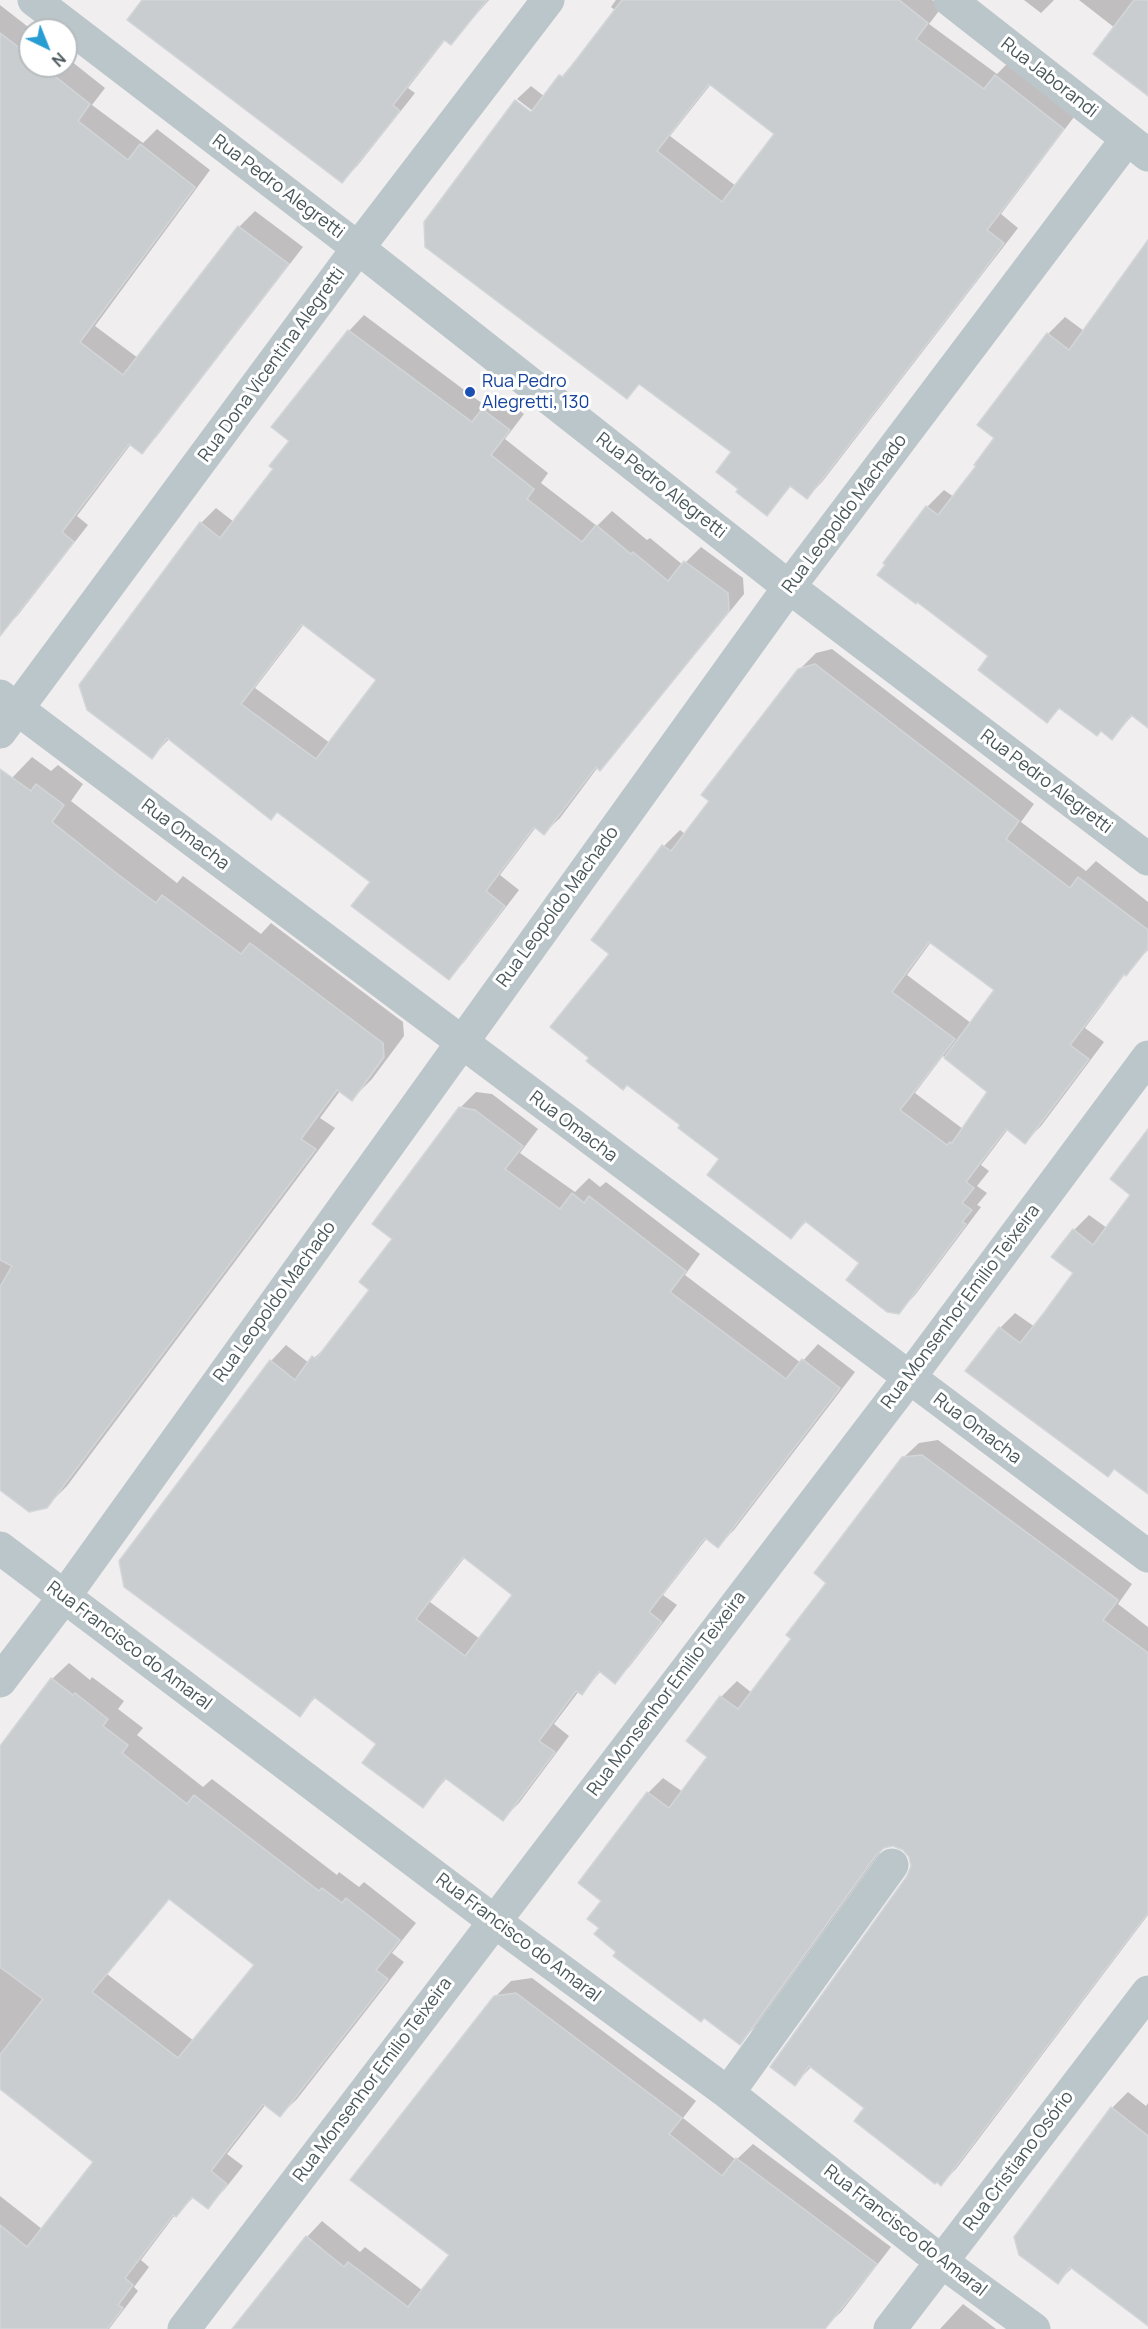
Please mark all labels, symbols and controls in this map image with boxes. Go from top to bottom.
north arrow [18,18,78,78]
street label: Rua Jaborandi [996,34,1102,122]
text: N [47,48,71,72]
street label: Rua Pedro Alegretti [208,130,348,244]
street label: Rua Dona Vicentina Alegretti [194,264,350,466]
place label: Rua Pedro Alegretti, 130 [482,371,589,413]
marker: Rua Pedro Alegretti, 130 [463,385,477,399]
street label: Rua Pedro Alegretti [592,428,730,544]
street label: Rua Leopoldo Machado [778,430,912,598]
street label: Rua Pedro Alegretti [976,725,1116,839]
street label: Rua Omacha [137,795,233,875]
street label: Rua Leopoldo Machado [492,822,624,992]
street label: Rua Omacha [525,1087,621,1167]
street label: Rua Monsenhor Emilio Teixeira [877,1201,1045,1413]
street label: Rua Leopoldo Machado [209,1217,341,1387]
street label: Rua Omacha [929,1389,1025,1469]
street label: Rua Francisco do Amaral [42,1577,216,1715]
street label: Rua Monsenhor Emilio Teixeira [583,1588,751,1800]
street label: Rua Francisco do Amaral [431,1869,605,2007]
street label: Rua Monsenhor Emilio Teixeira [289,1974,457,2186]
street label: Rua Cristiano Osório [959,2087,1079,2235]
street label: Rua Francisco do Amaral [819,2161,991,2301]

